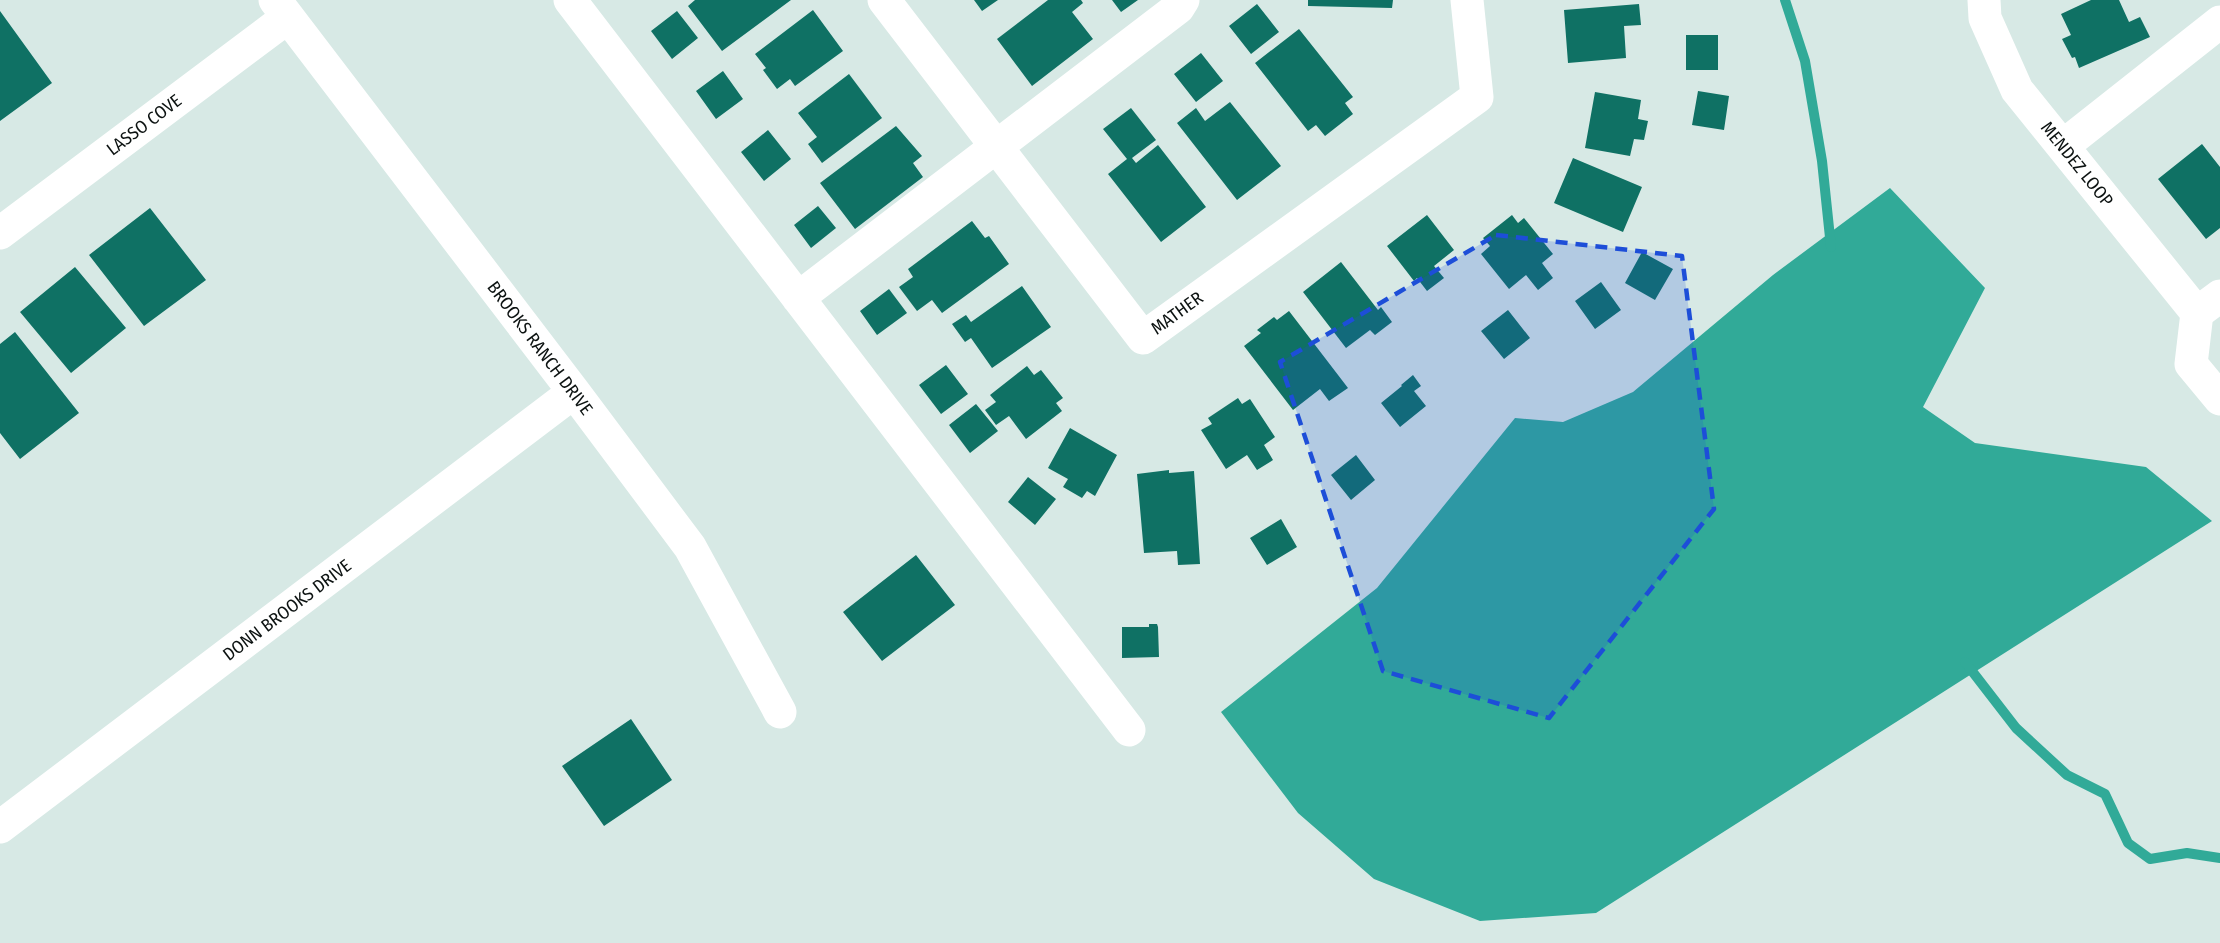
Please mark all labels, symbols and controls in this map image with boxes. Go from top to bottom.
street label: LASSO COVE [102,90,186,160]
street label: MENDEZ LOOP [2036,117,2118,211]
street label: BROOKS RANCH DRIVE [483,277,597,419]
street label: MATHER [1147,287,1207,339]
street label: DONN BROOKS DRIVE [218,555,356,665]

